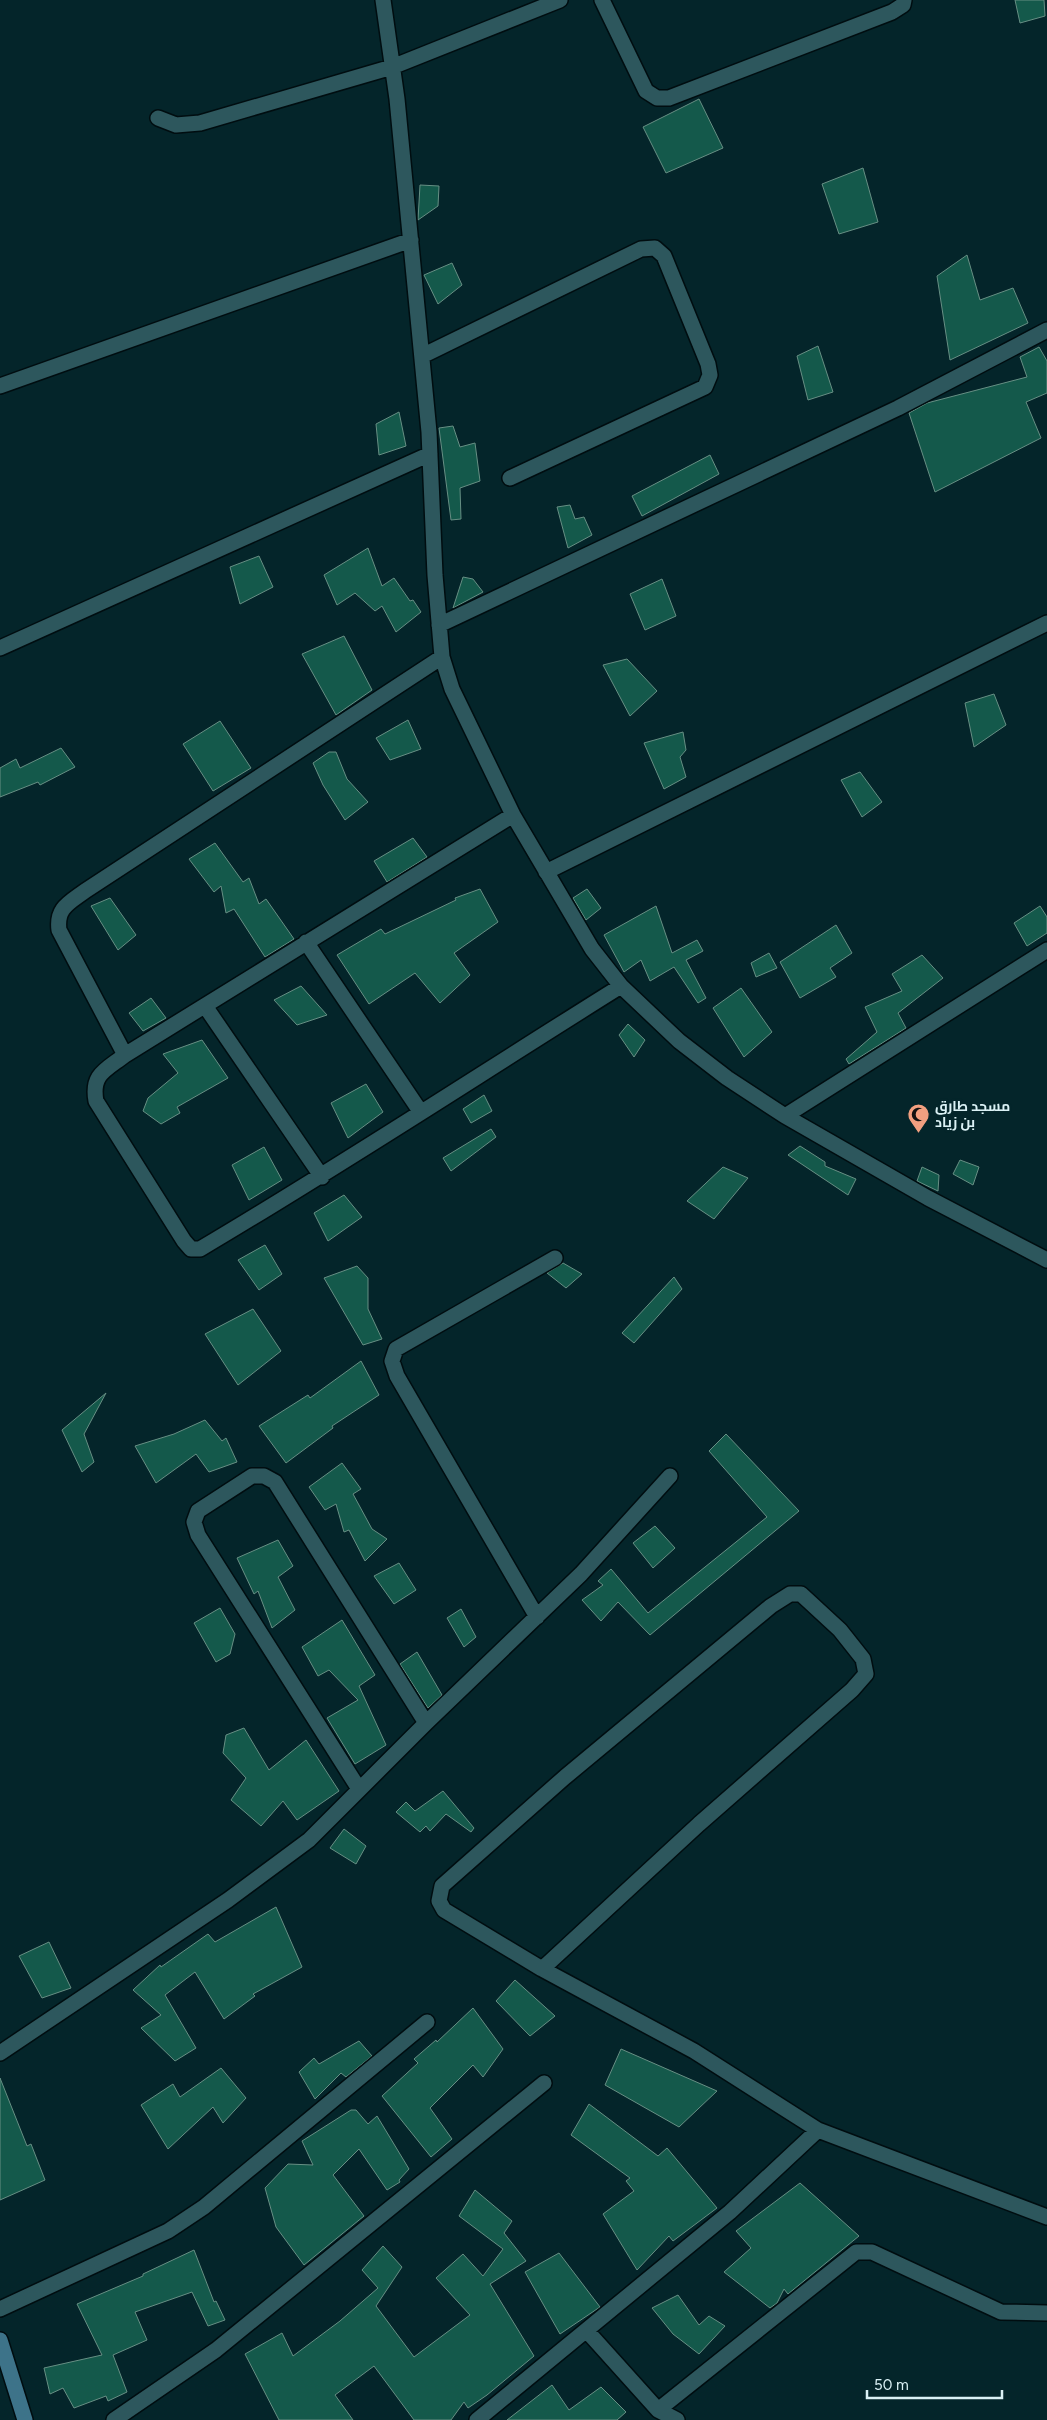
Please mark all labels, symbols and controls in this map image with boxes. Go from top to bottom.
place label: مسجد طارق بن زياد [935,1098,1010,1131]
mosque icon: مسجد طارق بن زياد [907,1102,931,1133]
scale bar [867,2368,1002,2400]
text: 50 m [874,2376,909,2394]

